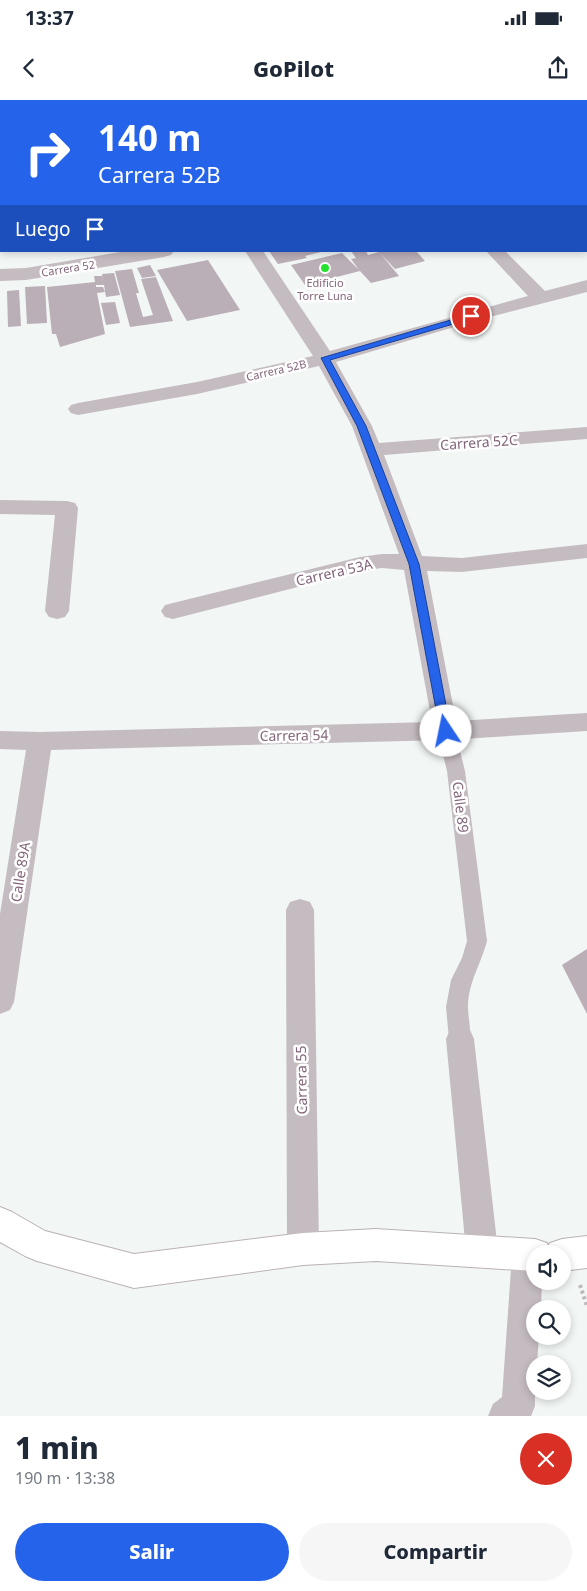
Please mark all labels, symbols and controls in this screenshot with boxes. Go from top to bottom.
text: 13:37 [25,5,74,31]
text: GoPilot [253,53,334,83]
icon: back [15,54,43,82]
icon: share [544,54,572,82]
text: 140 m [98,114,201,161]
icon: right [15,120,80,185]
text: Carrera 52B [98,159,221,189]
icon: arrive [81,215,109,243]
text: Luego [15,216,71,242]
street label: Carrera 52 [40,256,96,280]
marker: Edificio Torre Luna [319,262,331,274]
place label: Edificio Torre Luna [297,275,353,303]
pin [450,295,492,337]
icon: arrive [457,302,485,330]
street label: Carrera 52B [244,356,308,384]
street label: Carrera 52C [440,430,519,454]
street label: Carrera 53A [294,554,374,590]
position arrow [419,704,471,756]
street label: Carrera 54 [259,725,329,745]
street label: Calle 89 [448,780,474,834]
street label: Calle 89A [6,841,34,903]
street label: Carrera 55 [291,1045,311,1115]
map controls [526,1245,571,1400]
button: sound [526,1245,571,1290]
button: search [526,1300,571,1345]
button: layers [526,1355,571,1400]
text: 1 min [15,1427,99,1468]
button: close [520,1433,572,1485]
text: 190 m · 13:38 [15,1467,115,1489]
button: Salir [15,1523,289,1581]
button: Compartir [299,1523,572,1581]

